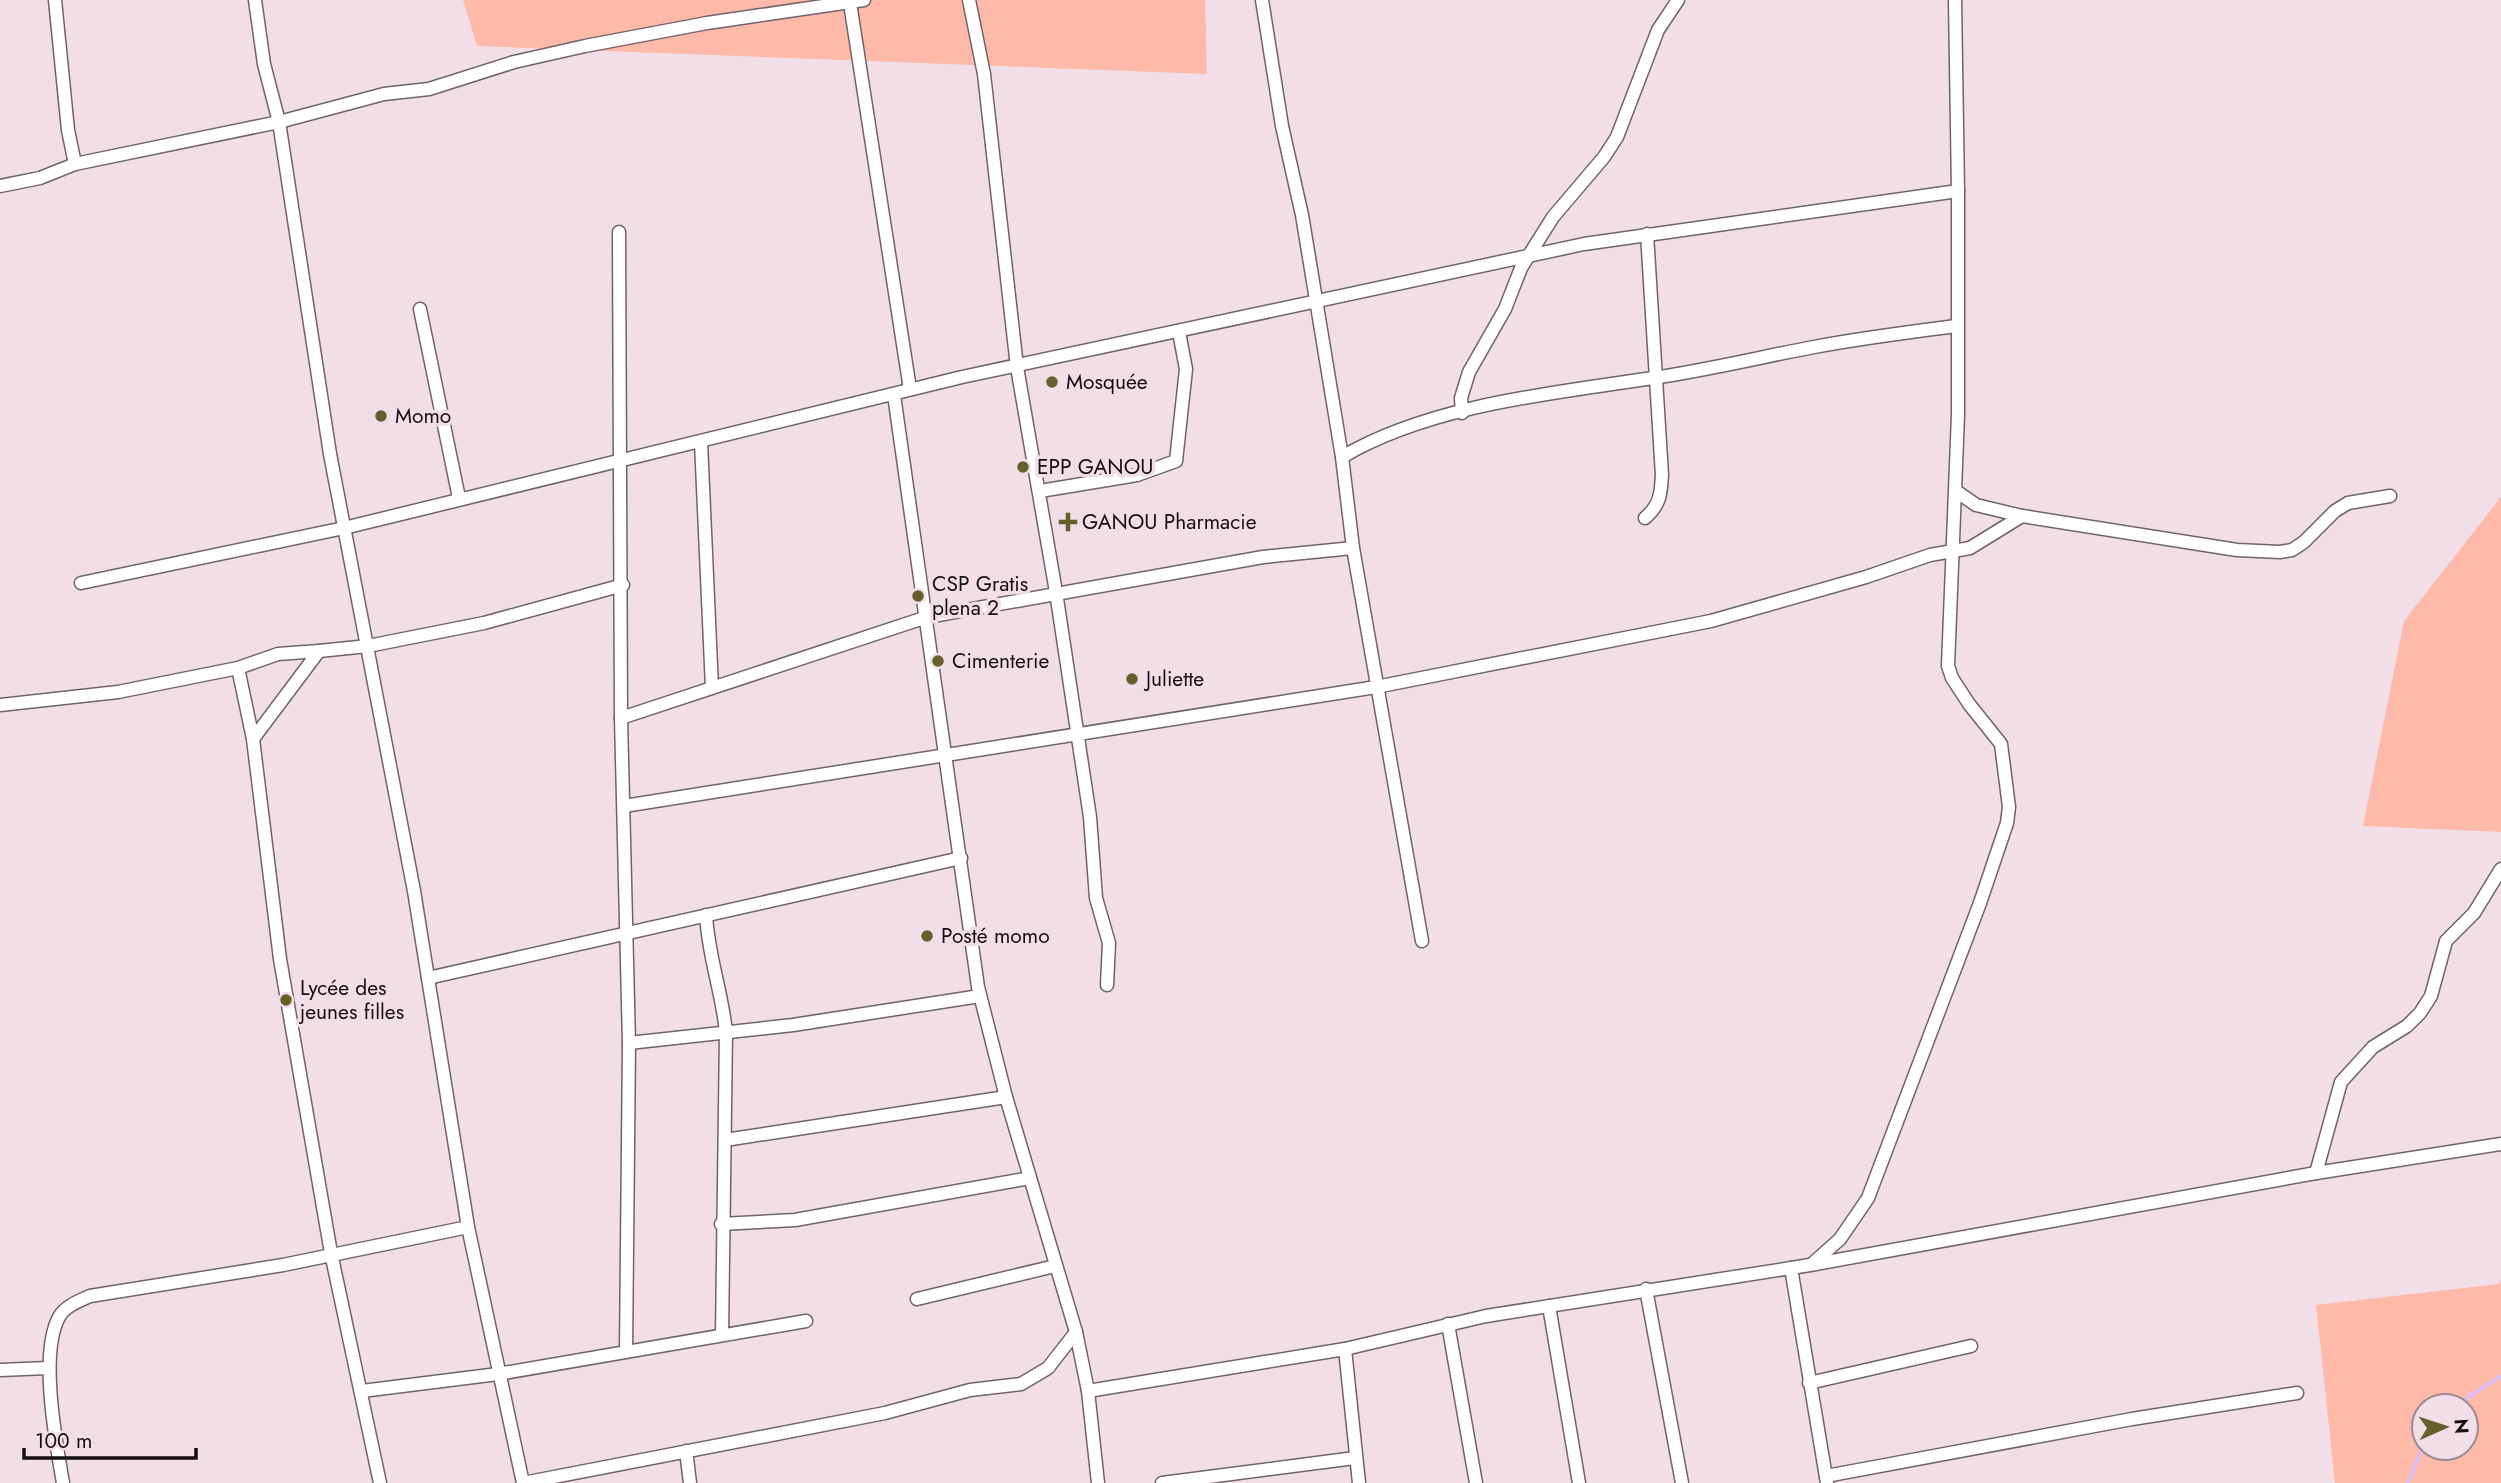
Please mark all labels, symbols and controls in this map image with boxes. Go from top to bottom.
place label: Mosquée [1066,367,1148,397]
marker: Mosquée [1044,374,1060,390]
place label: Momo [395,401,451,431]
marker: Momo [373,408,389,424]
place label: EPP GANOU [1037,452,1153,482]
marker: EPP GANOU [1015,459,1031,475]
place label: GANOU Pharmacie [1082,507,1257,537]
marker: GANOU Pharmacie [1060,514,1076,530]
place label: CSP Gratis plena 2 [932,569,1028,623]
marker: CSP Gratis plena 2 [910,588,926,604]
place label: Cimenterie [952,646,1050,676]
marker: Cimenterie [930,653,946,669]
place label: Juliette [1143,664,1204,694]
marker: Juliette [1124,671,1140,687]
place label: Posté momo [941,921,1050,951]
marker: Posté momo [919,928,935,944]
place label: Lycée des jeunes filles [298,973,404,1027]
marker: Lycée des jeunes filles [278,992,294,1008]
north arrow [2410,1392,2480,1462]
scale bar [24,1416,196,1460]
text: N [2448,1418,2475,1434]
text: 100 m [35,1426,92,1456]

